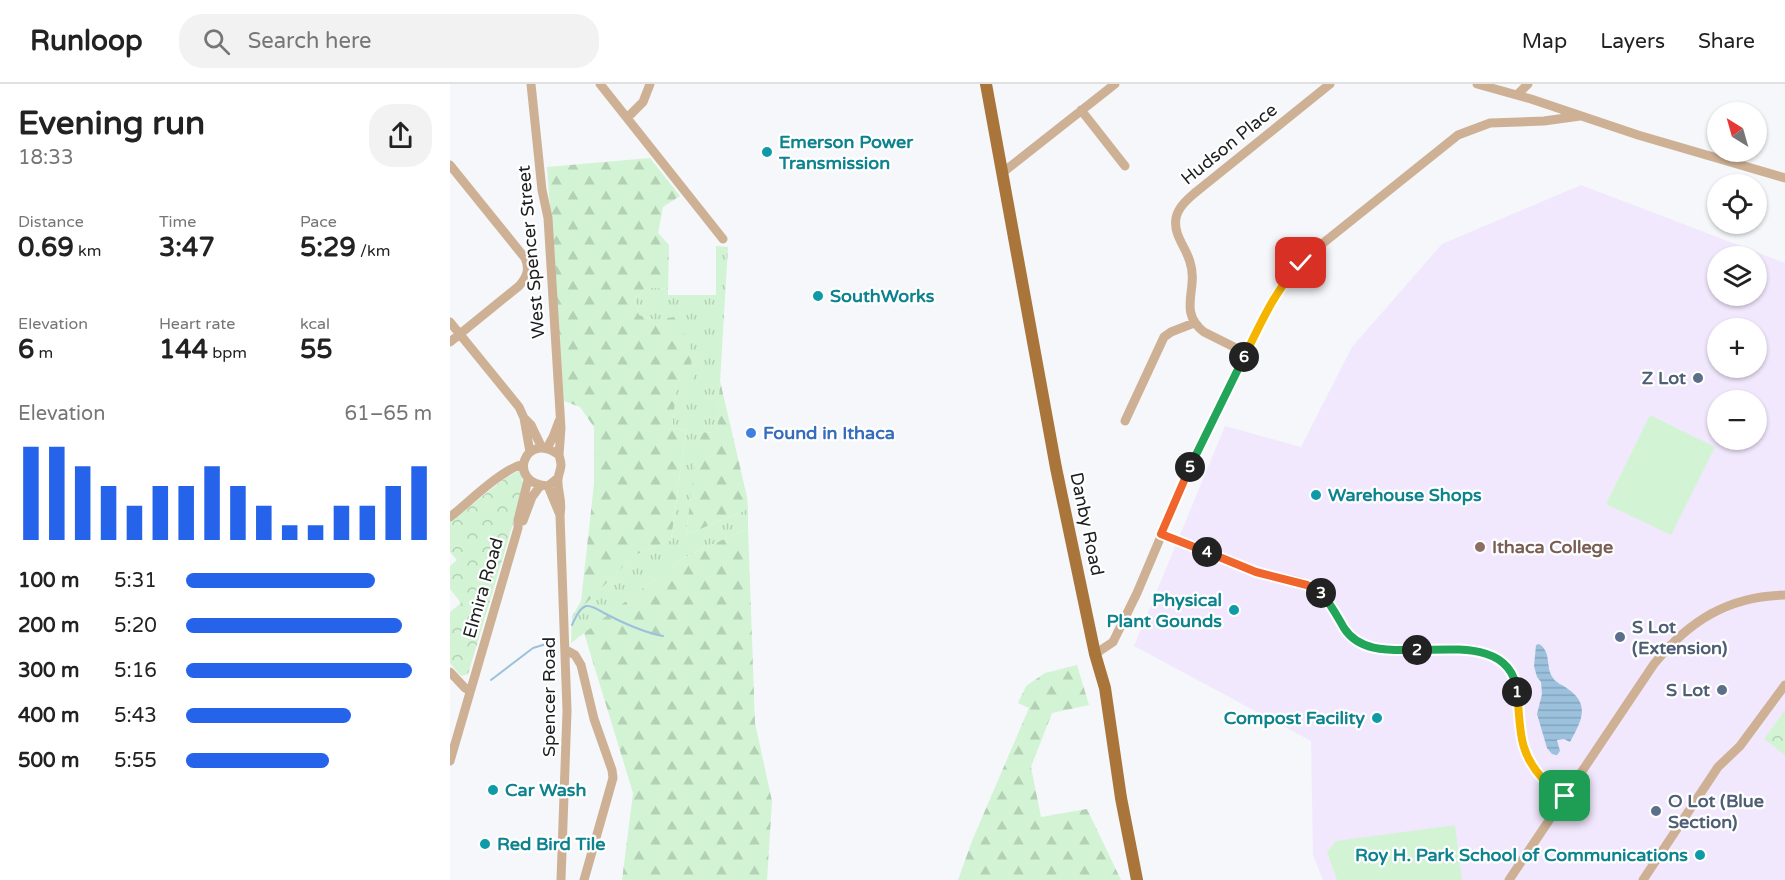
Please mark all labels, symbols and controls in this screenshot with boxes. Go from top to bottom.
search box [179,14,599,68]
text: Runloop [30,24,143,58]
icon: search [200,25,233,58]
text: Search here [248,28,371,54]
text: Map [1522,29,1567,54]
text: Layers [1600,29,1665,54]
text: Share [1698,29,1755,54]
street label: Hudson Place [1177,99,1281,189]
north arrow [1707,102,1767,162]
map controls [1707,102,1767,450]
text: Evening run [18,104,205,143]
button: share [369,104,432,167]
place label: Emerson Power Transmission [778,131,914,174]
marker: Emerson Power Transmission [760,145,774,159]
text: 18:33 [18,146,73,170]
street label: West Spencer Street [512,164,550,340]
button: locate [1707,174,1767,234]
text: Distance [18,212,84,232]
text: Time [159,212,196,232]
text: Pace [300,212,337,232]
text: 0.69 [18,232,74,263]
text: 3:47 [159,232,215,263]
text: 5:29 [300,232,356,263]
pin [1275,237,1326,288]
text: km [74,241,101,261]
text: /km [356,241,390,261]
icon: check [1284,246,1317,279]
button: layers [1707,246,1767,306]
place label: SouthWorks [830,285,935,307]
marker: SouthWorks [811,289,825,303]
text: Elevation [18,314,88,334]
text: Heart rate [159,314,235,334]
text: kcal [300,314,330,334]
button: + [1707,318,1767,378]
text: 6 [18,334,34,365]
text: 144 [159,334,208,365]
text: 55 [300,334,333,365]
pin: 6 [1229,342,1259,372]
text: m [34,343,53,363]
text: bpm [208,343,247,363]
text: 6 [1239,347,1249,367]
place label: Z Lot [1642,367,1686,389]
marker: Z Lot [1691,371,1705,385]
button: − [1707,390,1767,450]
text: Elevation [18,402,105,426]
text: 61–65 m [345,402,432,426]
place label: Found in Ithaca [763,422,895,444]
marker: Found in Ithaca [744,426,758,440]
pin: 5 [1175,452,1205,482]
text: 5 [1185,457,1195,477]
street label: Danby Road [1065,470,1109,578]
place label: Warehouse Shops [1328,484,1482,506]
marker: Warehouse Shops [1309,488,1323,502]
street label: Elmira Road [458,535,508,641]
place label: Ithaca College [1492,536,1613,558]
pin: 4 [1192,537,1222,567]
marker: Ithaca College [1473,540,1487,554]
text: 4 [1202,542,1212,562]
text: 100 m [18,569,79,593]
text: 5:31 [114,569,157,593]
pin: 3 [1306,578,1336,608]
text: 3 [1316,583,1326,603]
place label: Physical Plant Gounds [1107,589,1222,632]
marker: Physical Plant Gounds [1227,603,1241,617]
text: 200 m [18,614,79,638]
text: 5:20 [114,614,157,638]
place label: S Lot (Extension) [1632,616,1728,659]
marker: S Lot (Extension) [1613,630,1627,644]
pin: 2 [1402,635,1432,665]
street label: Spencer Road [538,637,560,757]
text: 2 [1412,640,1422,660]
text: 300 m [18,659,79,683]
text: 5:16 [114,659,157,683]
pin: 1 [1502,677,1532,707]
place label: S Lot [1666,679,1710,701]
text: 1 [1512,682,1522,702]
marker: S Lot [1715,683,1729,697]
text: 400 m [18,704,79,728]
text: 5:43 [114,704,157,728]
place label: Compost Facility [1224,707,1365,729]
marker: Compost Facility [1370,711,1384,725]
text: 500 m [18,749,79,773]
text: 5:55 [114,749,157,773]
pin [1539,770,1590,821]
place label: Car Wash [505,779,586,801]
icon: arrive [1548,779,1581,812]
marker: Car Wash [486,783,500,797]
place label: O Lot (Blue Section) [1668,790,1764,833]
marker: O Lot (Blue Section) [1649,804,1663,818]
place label: Red Bird Tile [497,833,605,855]
marker: Red Bird Tile [478,837,492,851]
place label: Roy H. Park School of Communications [1355,844,1688,866]
marker: Roy H. Park School of Communications [1693,848,1707,862]

